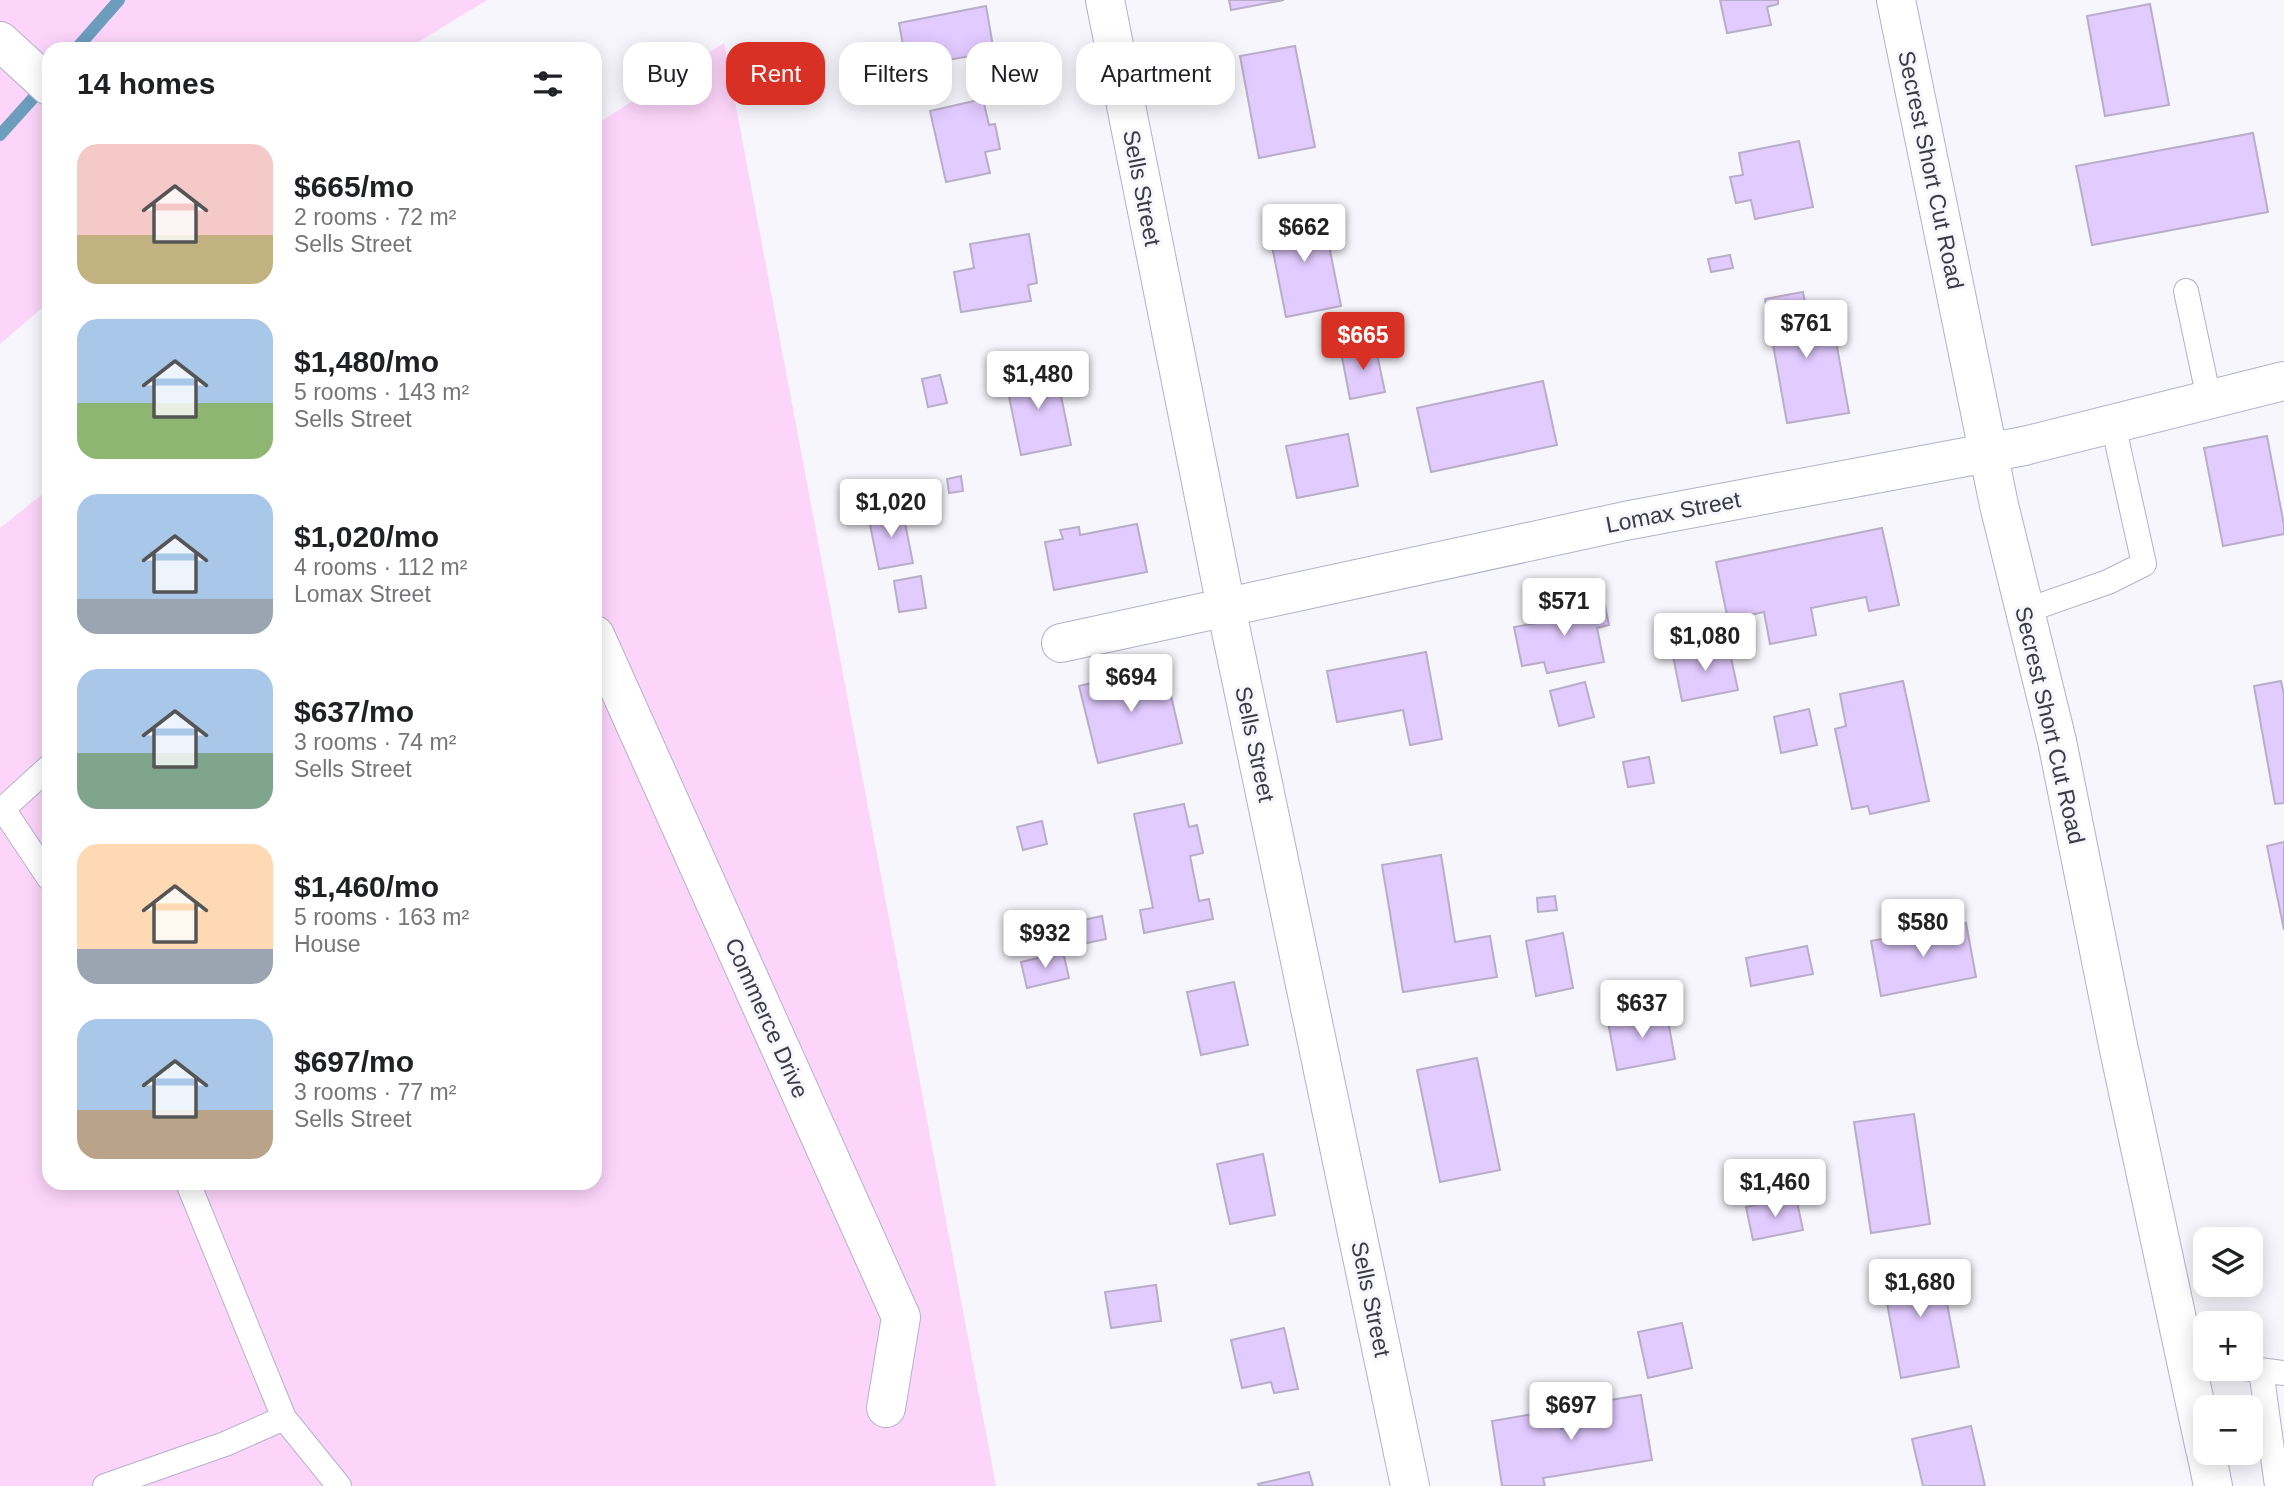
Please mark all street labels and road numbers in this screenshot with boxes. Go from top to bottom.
street label: Secrest Short Cut Road [1893,48,1969,292]
street label: Sells Street [1118,128,1166,249]
street label: Lomax Street [1603,486,1743,538]
street label: Secrest Short Cut Road [2010,604,2090,846]
street label: Sells Street [1230,684,1280,805]
street label: Commerce Drive [720,934,814,1102]
street label: Sells Street [1346,1239,1396,1360]

